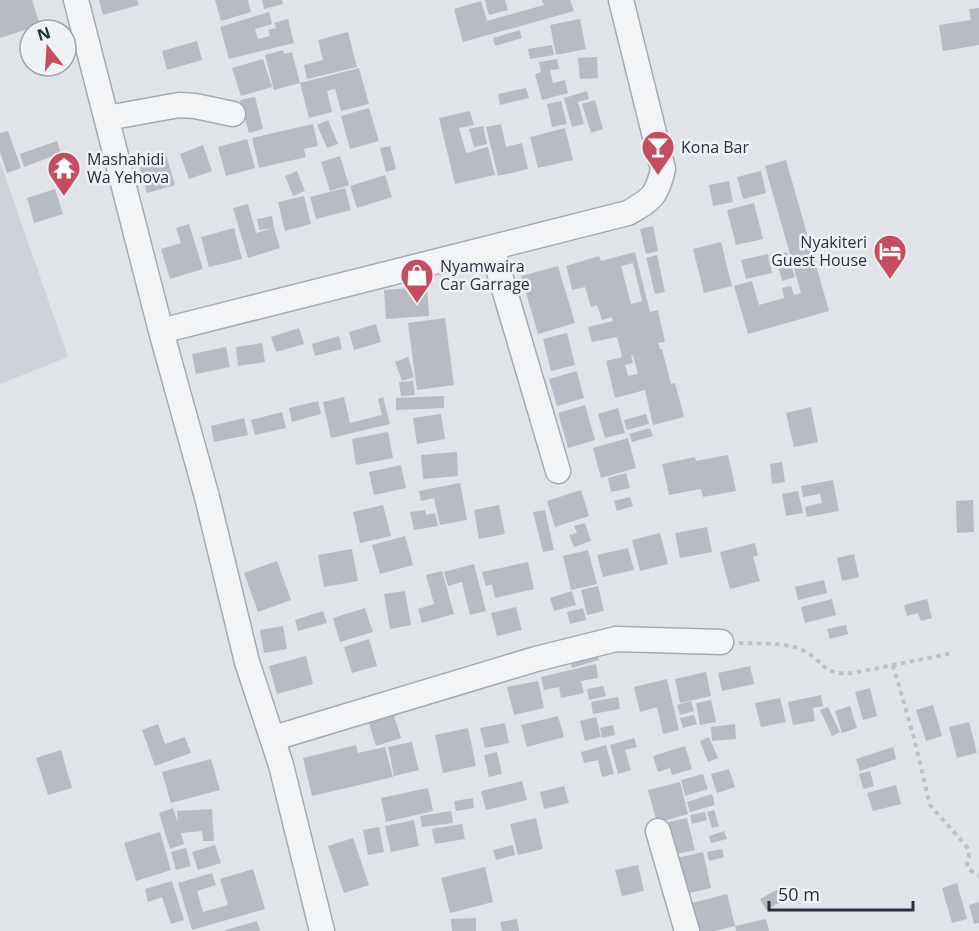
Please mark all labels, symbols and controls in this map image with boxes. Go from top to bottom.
north arrow [18,18,78,78]
text: N [34,21,53,46]
bar icon: Kona Bar [640,129,676,176]
place label: Kona Bar [681,136,750,158]
place label: Mashahidi Wa Yehova [87,148,169,188]
temple icon: Mashahidi Wa Yehova [46,150,82,197]
place label: Nyakiteri Guest House [771,231,867,271]
hotel icon: Nyakiteri Guest House [872,233,908,280]
place label: Nyamwaira Car Garrage [440,255,530,295]
shop icon: Nyamwaira Car Garrage [399,257,435,304]
scale bar [769,874,913,912]
text: 50 m [778,882,820,906]

